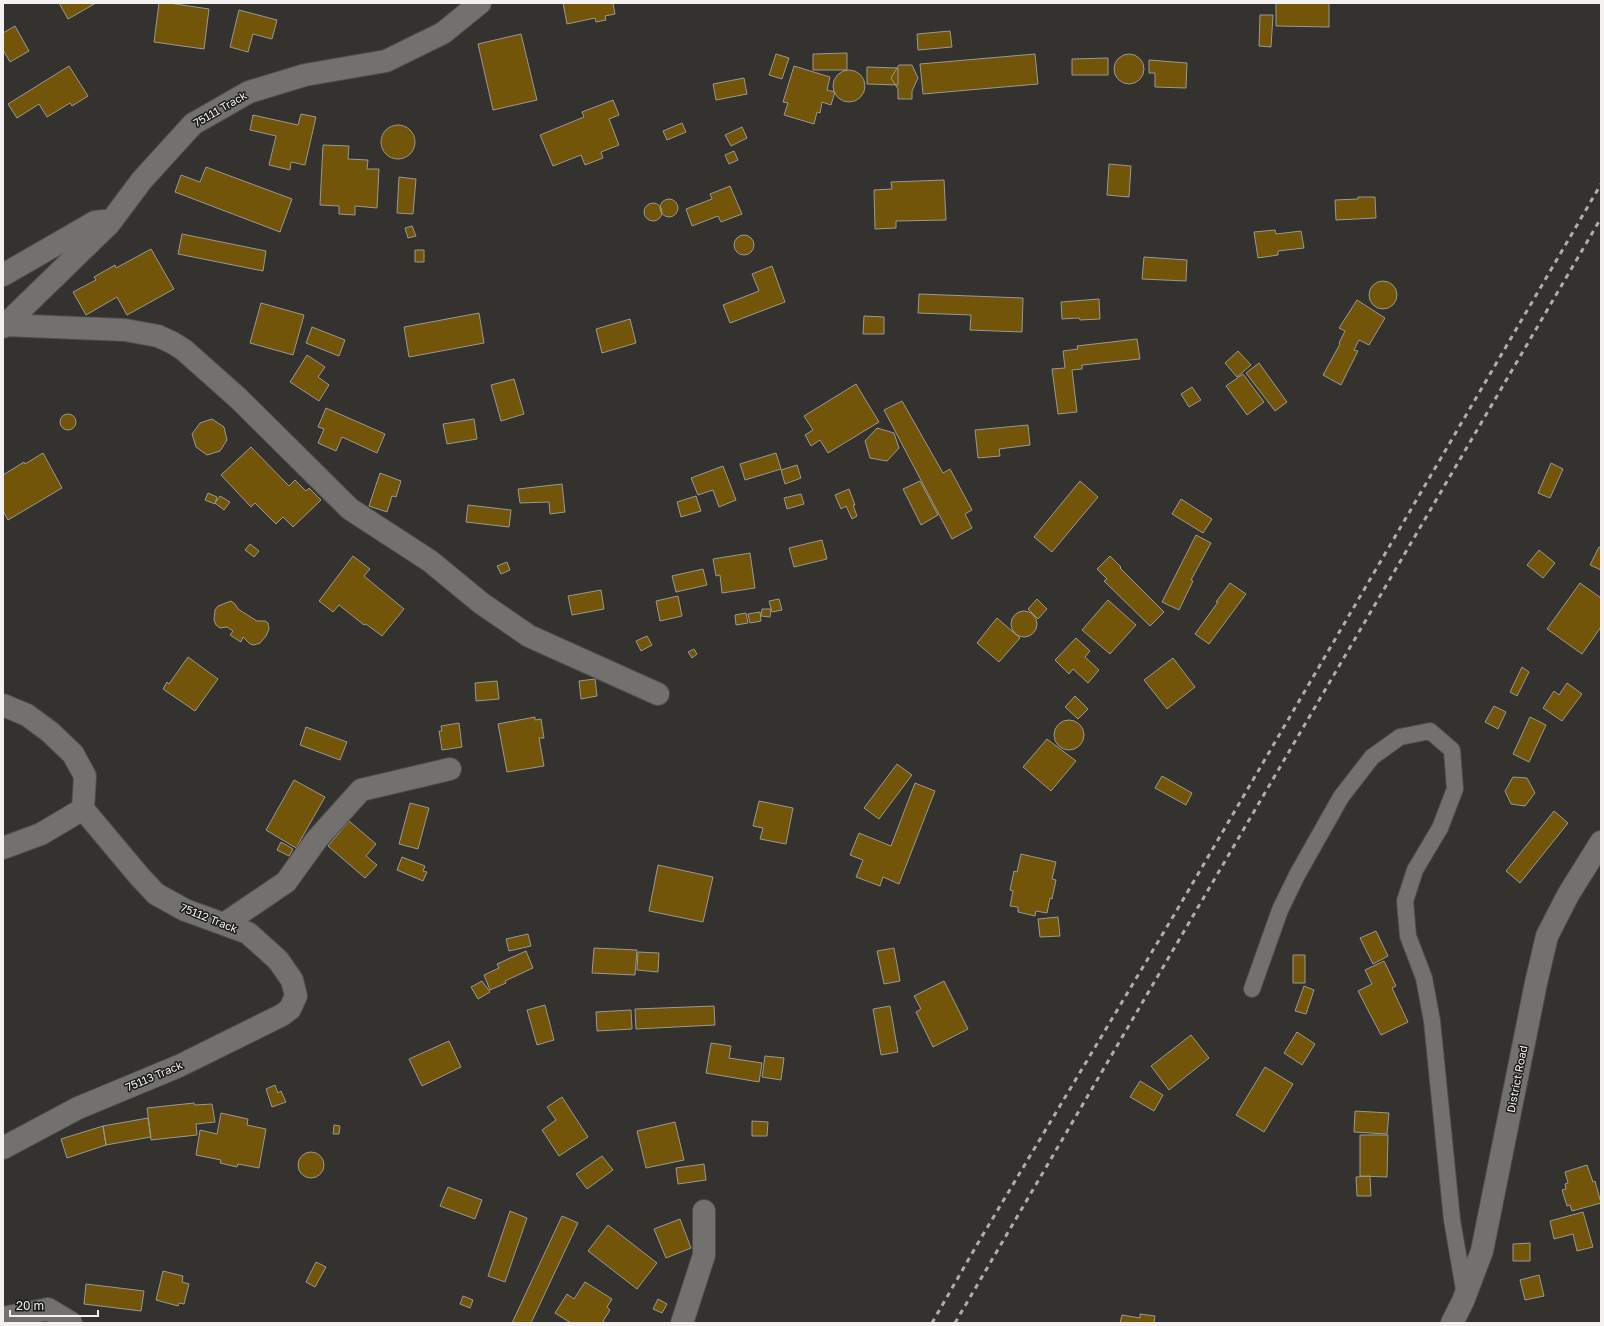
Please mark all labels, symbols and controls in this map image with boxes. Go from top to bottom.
street label: 75111 Track [191,88,249,129]
street label: 75112 Track [179,900,240,935]
street label: District Road [1504,1044,1529,1114]
street label: 75113 Track [123,1058,184,1093]
scale bar [10,1292,98,1318]
text: 20 m [16,1298,44,1313]

